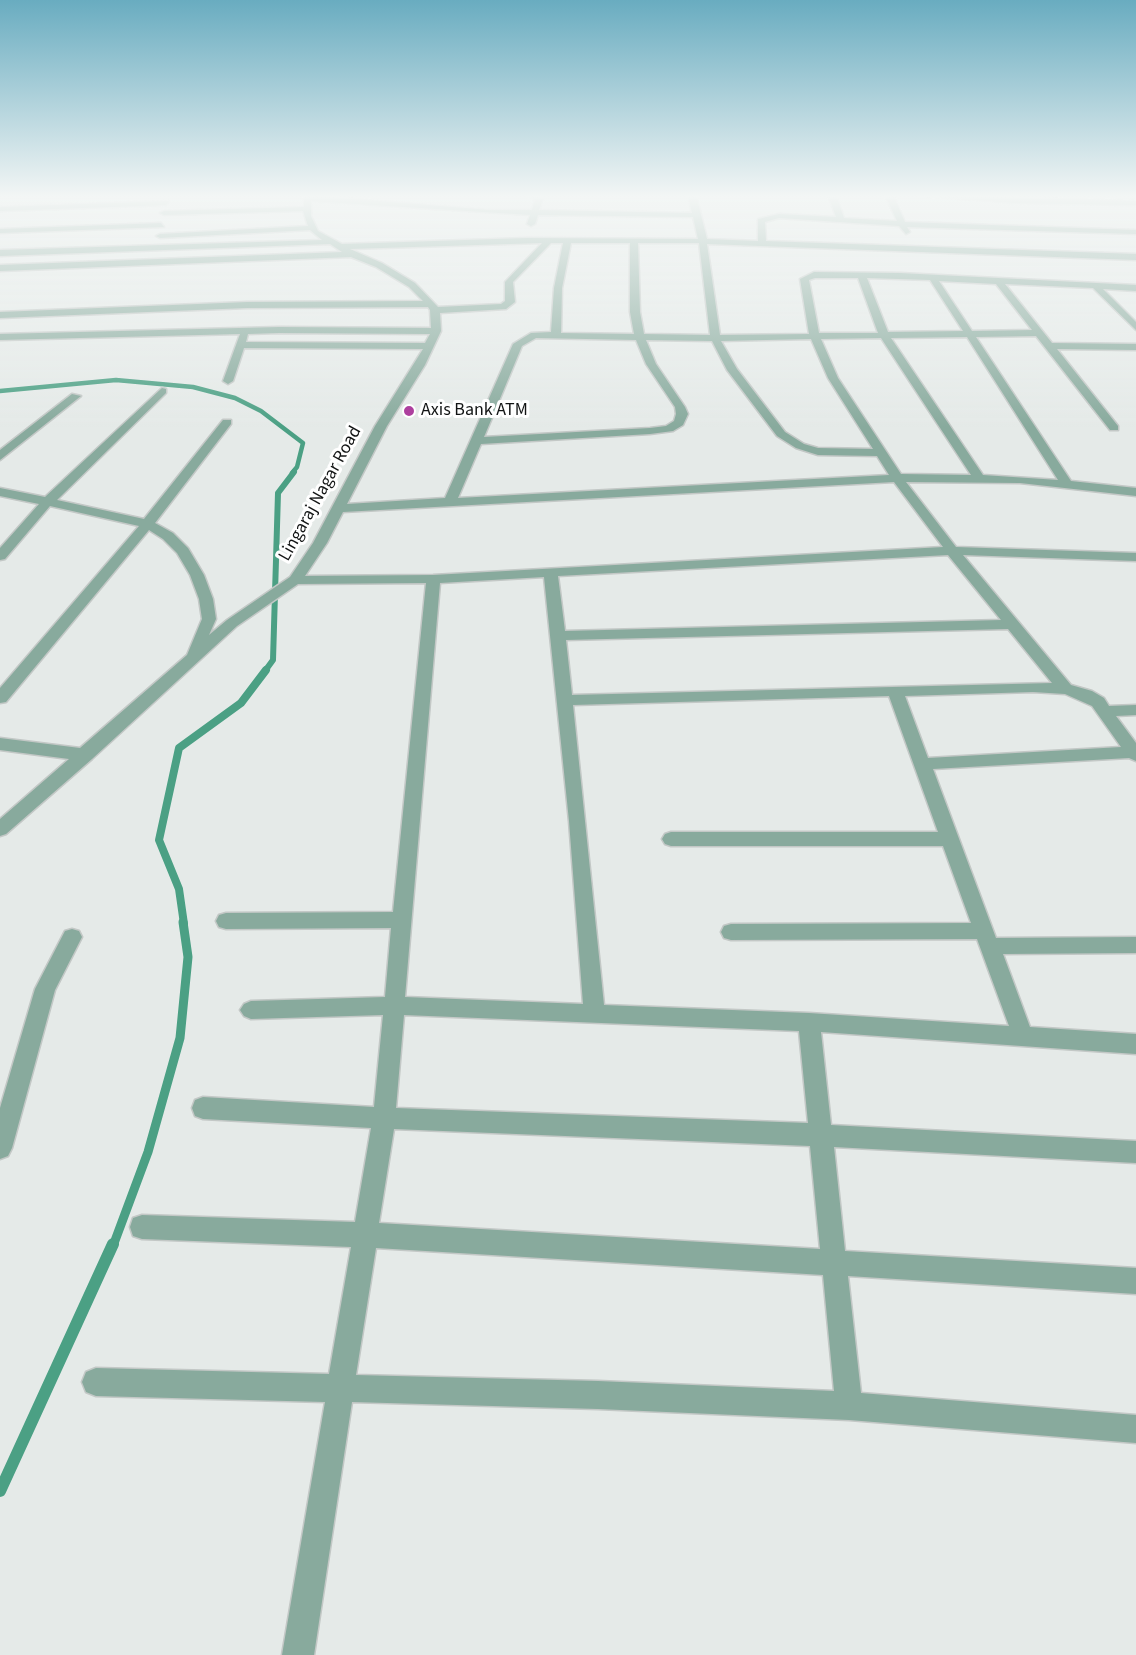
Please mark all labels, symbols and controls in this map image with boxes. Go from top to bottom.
place label: Axis Bank ATM [421,400,528,422]
marker: Axis Bank ATM [402,404,416,418]
street label: Lingaraj Nagar Road [275,423,367,565]

